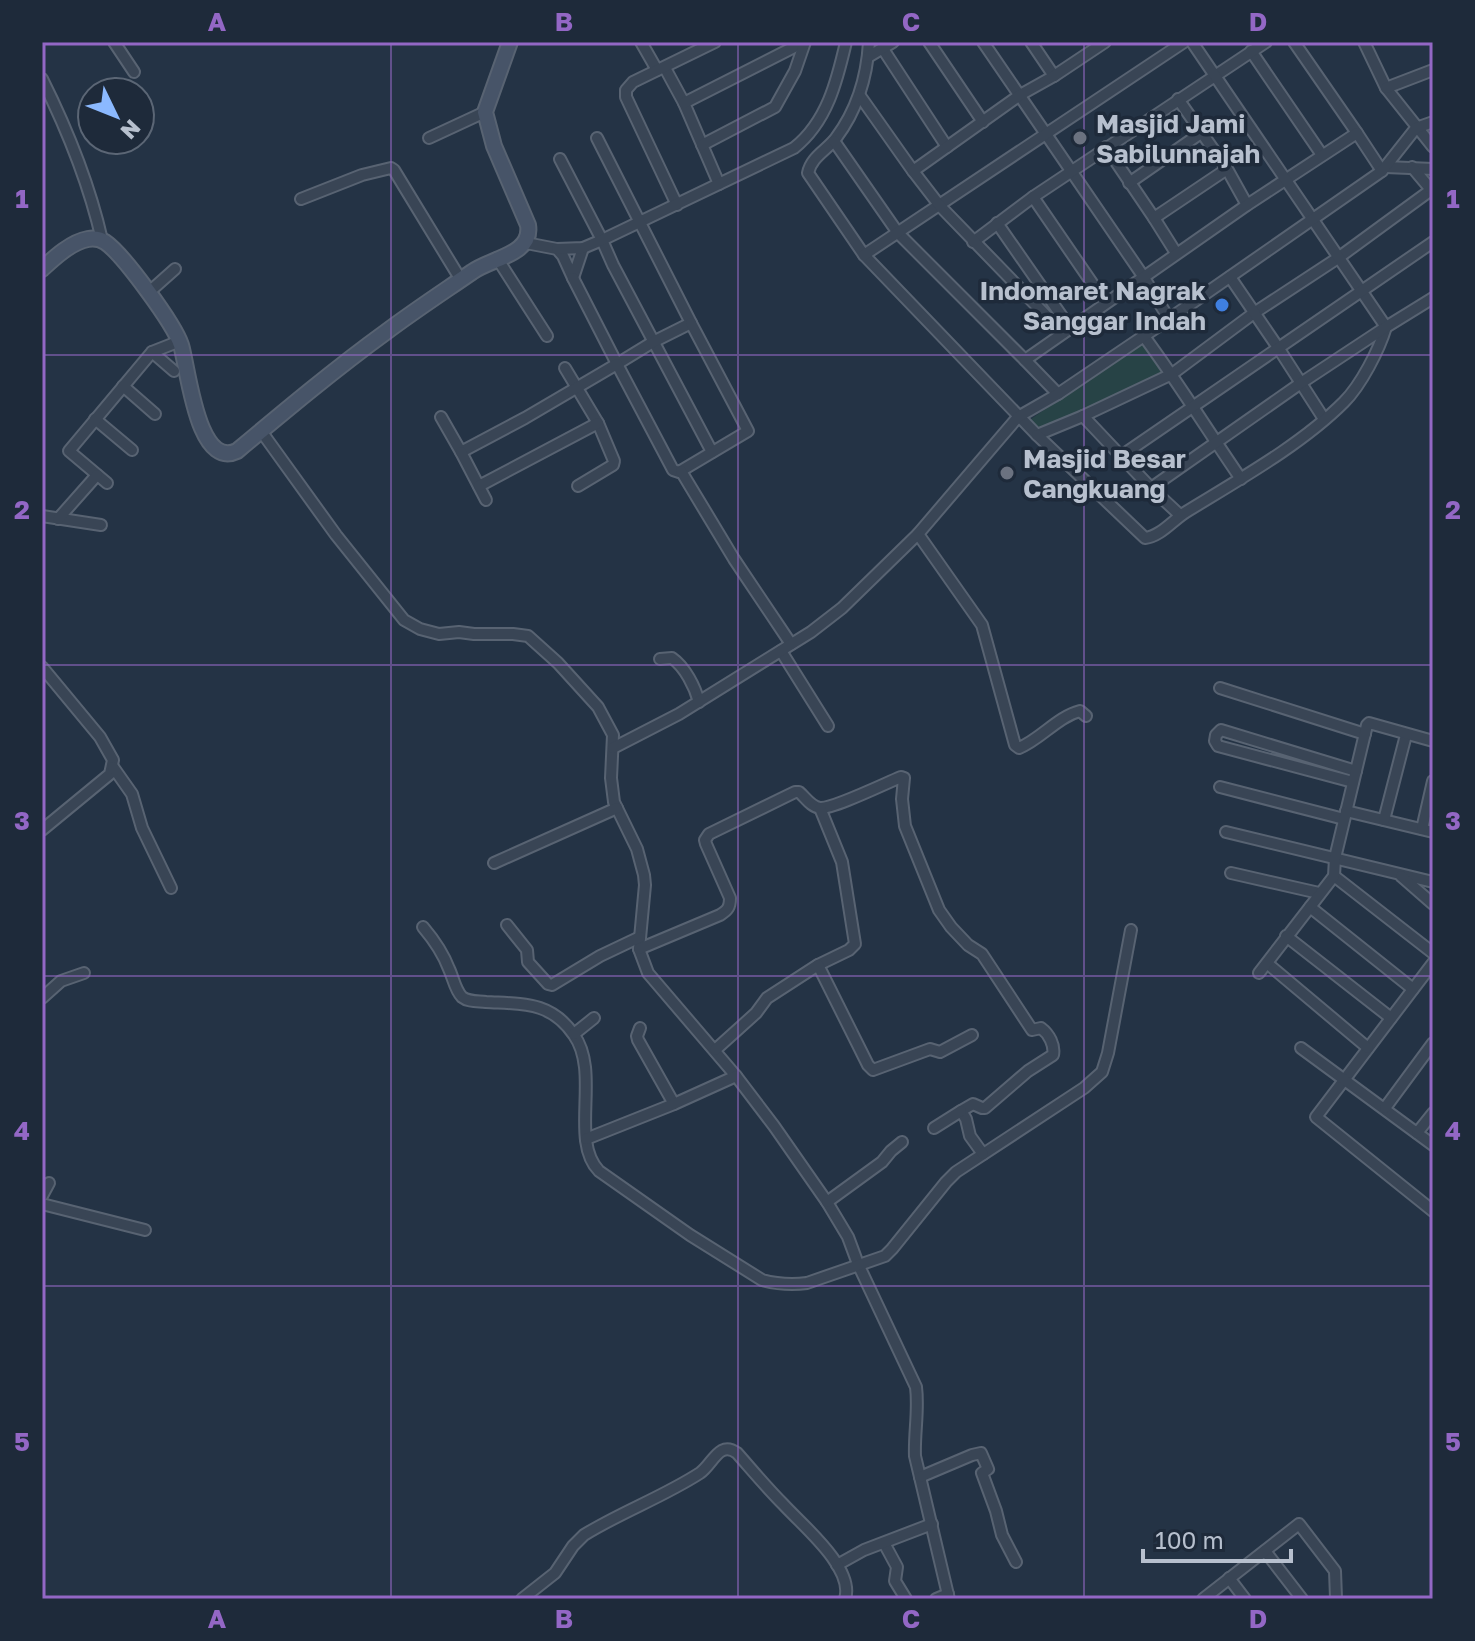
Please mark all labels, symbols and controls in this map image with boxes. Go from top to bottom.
text: A [208,6,227,37]
text: B [555,6,573,37]
text: C [902,6,920,37]
text: D [1249,6,1267,37]
north arrow [76,76,156,156]
place label: Masjid Jami Sabilunnajah [1096,108,1260,169]
text: N [115,115,147,145]
marker: Masjid Jami Sabilunnajah [1071,129,1089,147]
text: 1 [15,183,29,214]
text: 1 [1446,183,1460,214]
place label: Indomaret Nagrak Sanggar Indah [979,275,1206,336]
marker: Indomaret Nagrak Sanggar Indah [1213,296,1231,314]
place label: Masjid Besar Cangkuang [1023,443,1186,504]
marker: Masjid Besar Cangkuang [998,464,1016,482]
text: 2 [14,494,30,525]
text: 2 [1445,494,1461,525]
text: 3 [14,805,30,836]
text: 3 [1445,805,1461,836]
text: 4 [14,1115,30,1146]
text: 4 [1445,1115,1461,1146]
text: 5 [14,1426,30,1457]
text: 5 [1445,1426,1461,1457]
scale bar [1143,1513,1291,1563]
text: 100 m [1155,1525,1224,1554]
text: A [208,1603,227,1634]
text: B [555,1603,573,1634]
text: C [902,1603,920,1634]
text: D [1249,1603,1267,1634]

